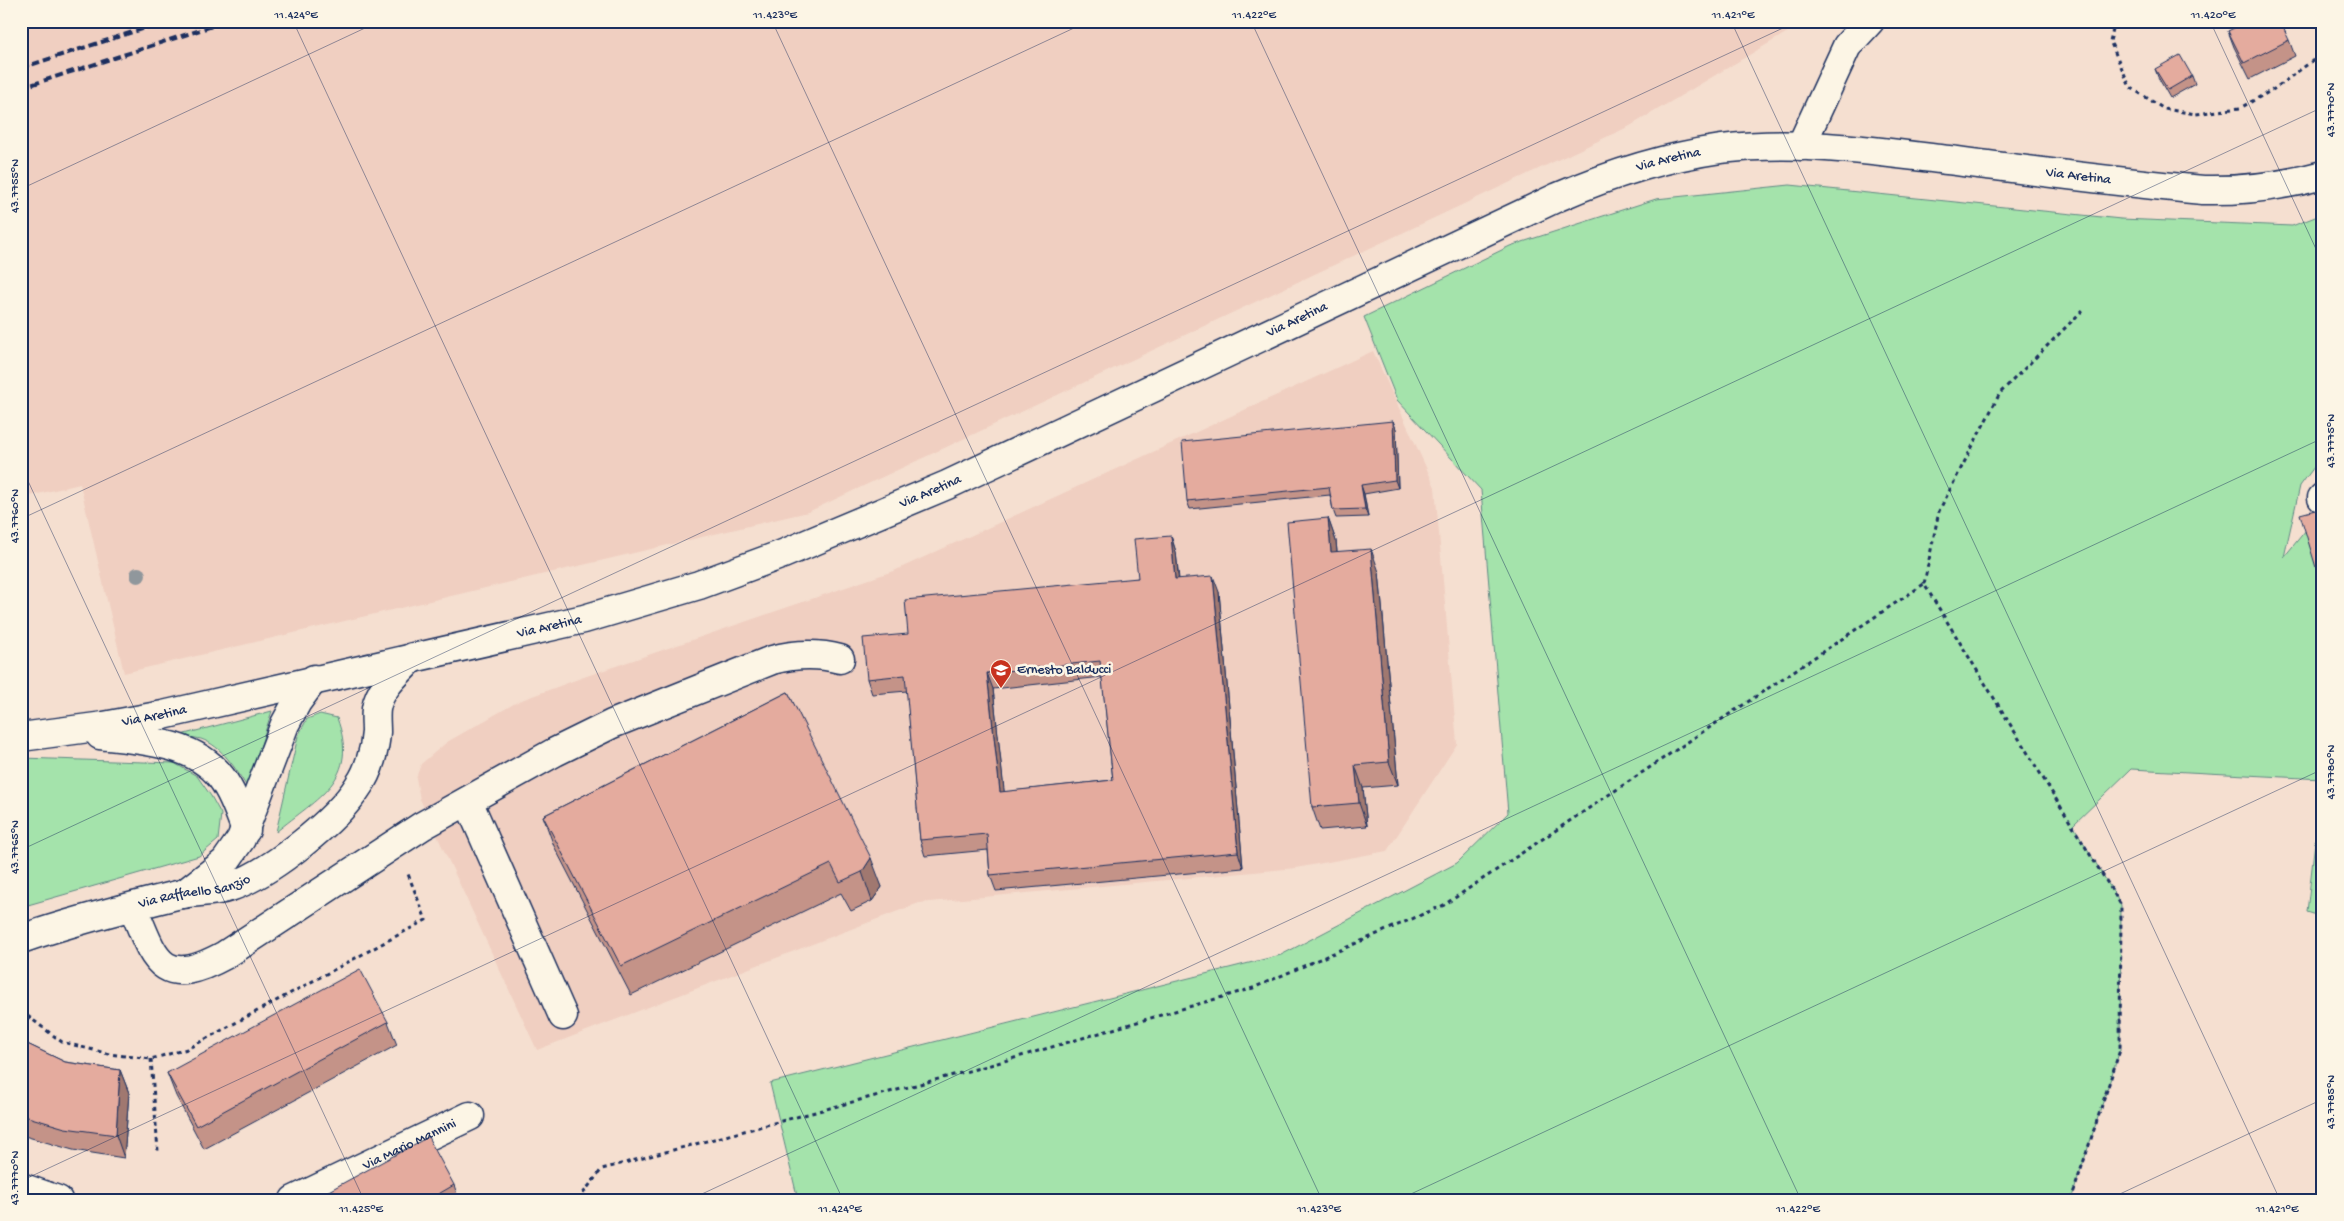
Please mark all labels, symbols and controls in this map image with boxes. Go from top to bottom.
text: 11.424°E [273,9,318,23]
text: 11.423°E [752,9,798,23]
text: 11.422°E [1231,9,1276,23]
text: 11.421°E [1711,9,1755,23]
text: 11.420°E [2190,9,2236,23]
text: 43.7770°N [2325,83,2339,137]
street label: Via Aretina [1633,144,1703,176]
text: 43.7755°N [9,159,23,213]
street label: Via Aretina [2044,164,2113,189]
street label: Via Aretina [1263,298,1332,342]
text: 43.7775°N [2325,414,2339,468]
street label: Via Aretina [896,470,965,513]
text: 43.7760°N [9,489,23,543]
street label: Via Aretina [514,611,584,643]
school or university icon: Ernesto Balducci [989,658,1013,689]
place label: Ernesto Balducci [1017,662,1111,679]
street label: Via Aretina [120,701,190,731]
text: 43.7780°N [2325,744,2339,799]
text: 43.7765°N [9,820,23,874]
street label: Via Raffaello Sanzio [136,871,254,913]
text: 43.7785°N [2325,1075,2339,1129]
street label: Via Mario Mannini [359,1115,459,1175]
text: 43.7770°N [9,1151,23,1205]
text: 11.425°E [338,1203,384,1217]
text: 11.424°E [817,1203,862,1217]
text: 11.423°E [1296,1203,1342,1217]
text: 11.422°E [1775,1203,1820,1217]
text: 11.421°E [2255,1203,2299,1217]

